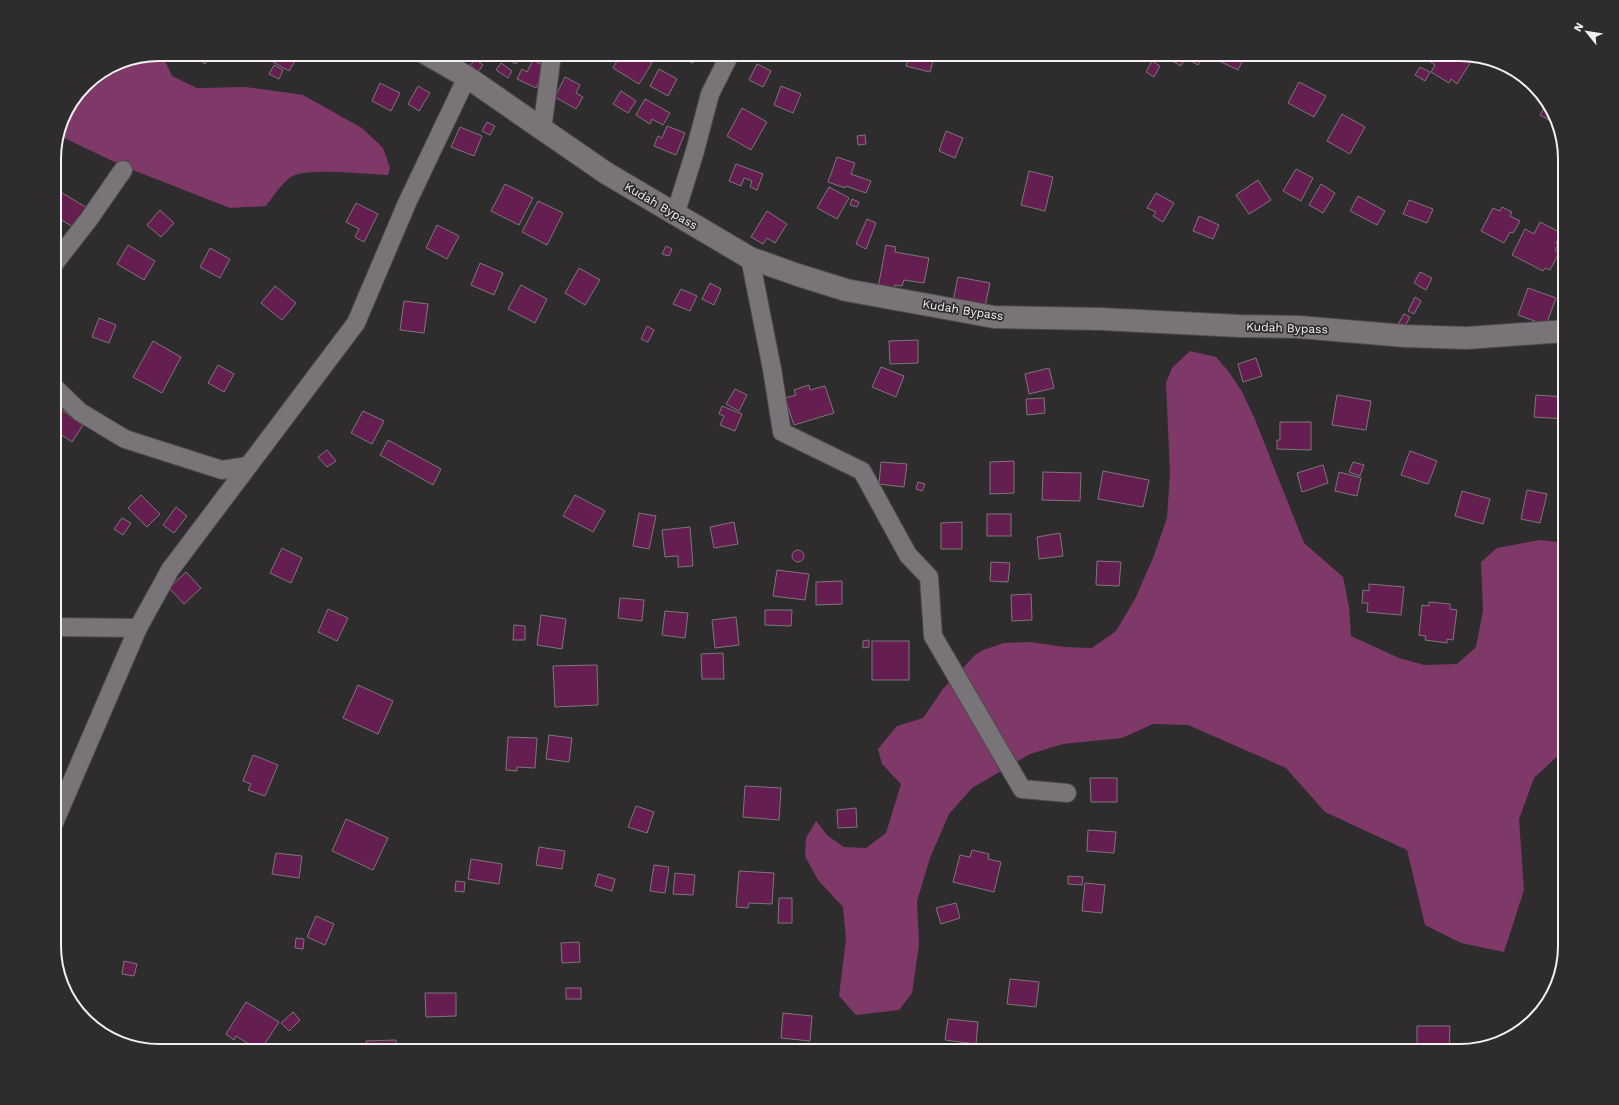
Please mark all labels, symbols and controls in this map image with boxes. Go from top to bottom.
north arrow [1567,12,1607,52]
text: N [1571,20,1586,34]
street label: Kudah Bypass [622,179,700,233]
street label: Kudah Bypass [922,297,1004,323]
street label: Kudah Bypass [1246,320,1328,336]

